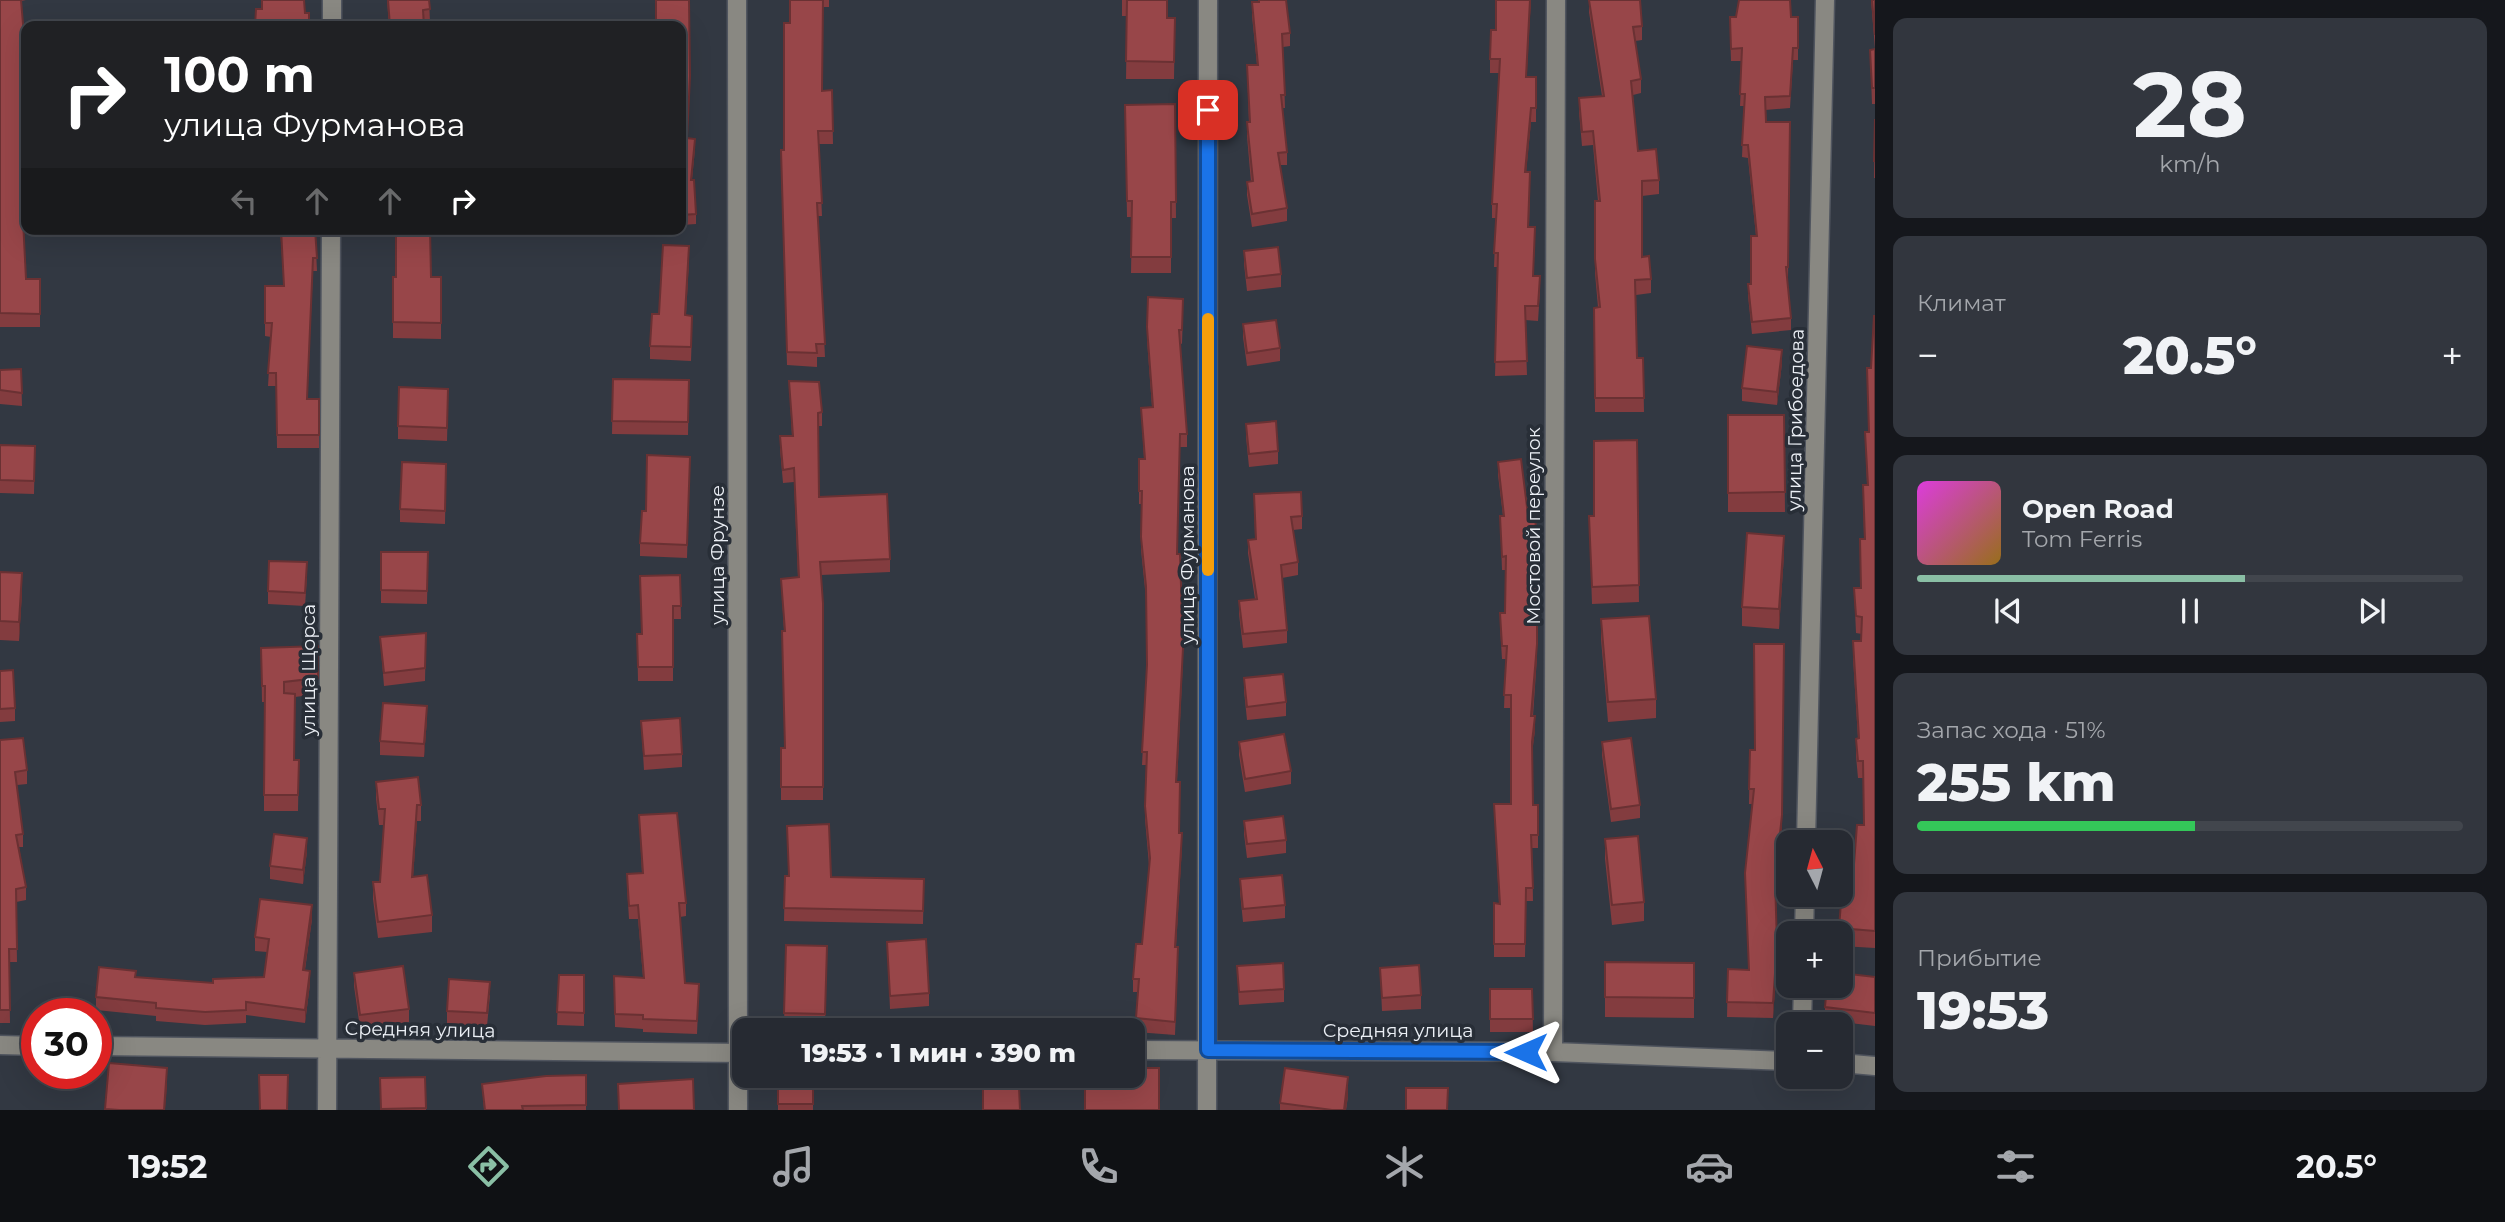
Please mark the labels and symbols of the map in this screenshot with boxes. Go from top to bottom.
pin [1178,80,1238,140]
street label: улица Грибоедова [1782,329,1809,512]
street label: Мостовой переулок [1522,427,1545,625]
street label: улица Фурманова [1176,466,1199,645]
street label: улица Фрунзе [706,485,729,626]
street label: улица Щорса [297,604,320,737]
north arrow [1776,830,1853,906]
speed limit sign: 30 [21,998,112,1089]
position arrow [1489,1015,1563,1089]
street label: Средняя улица [344,1017,496,1042]
street label: Средняя улица [1323,1019,1473,1042]

